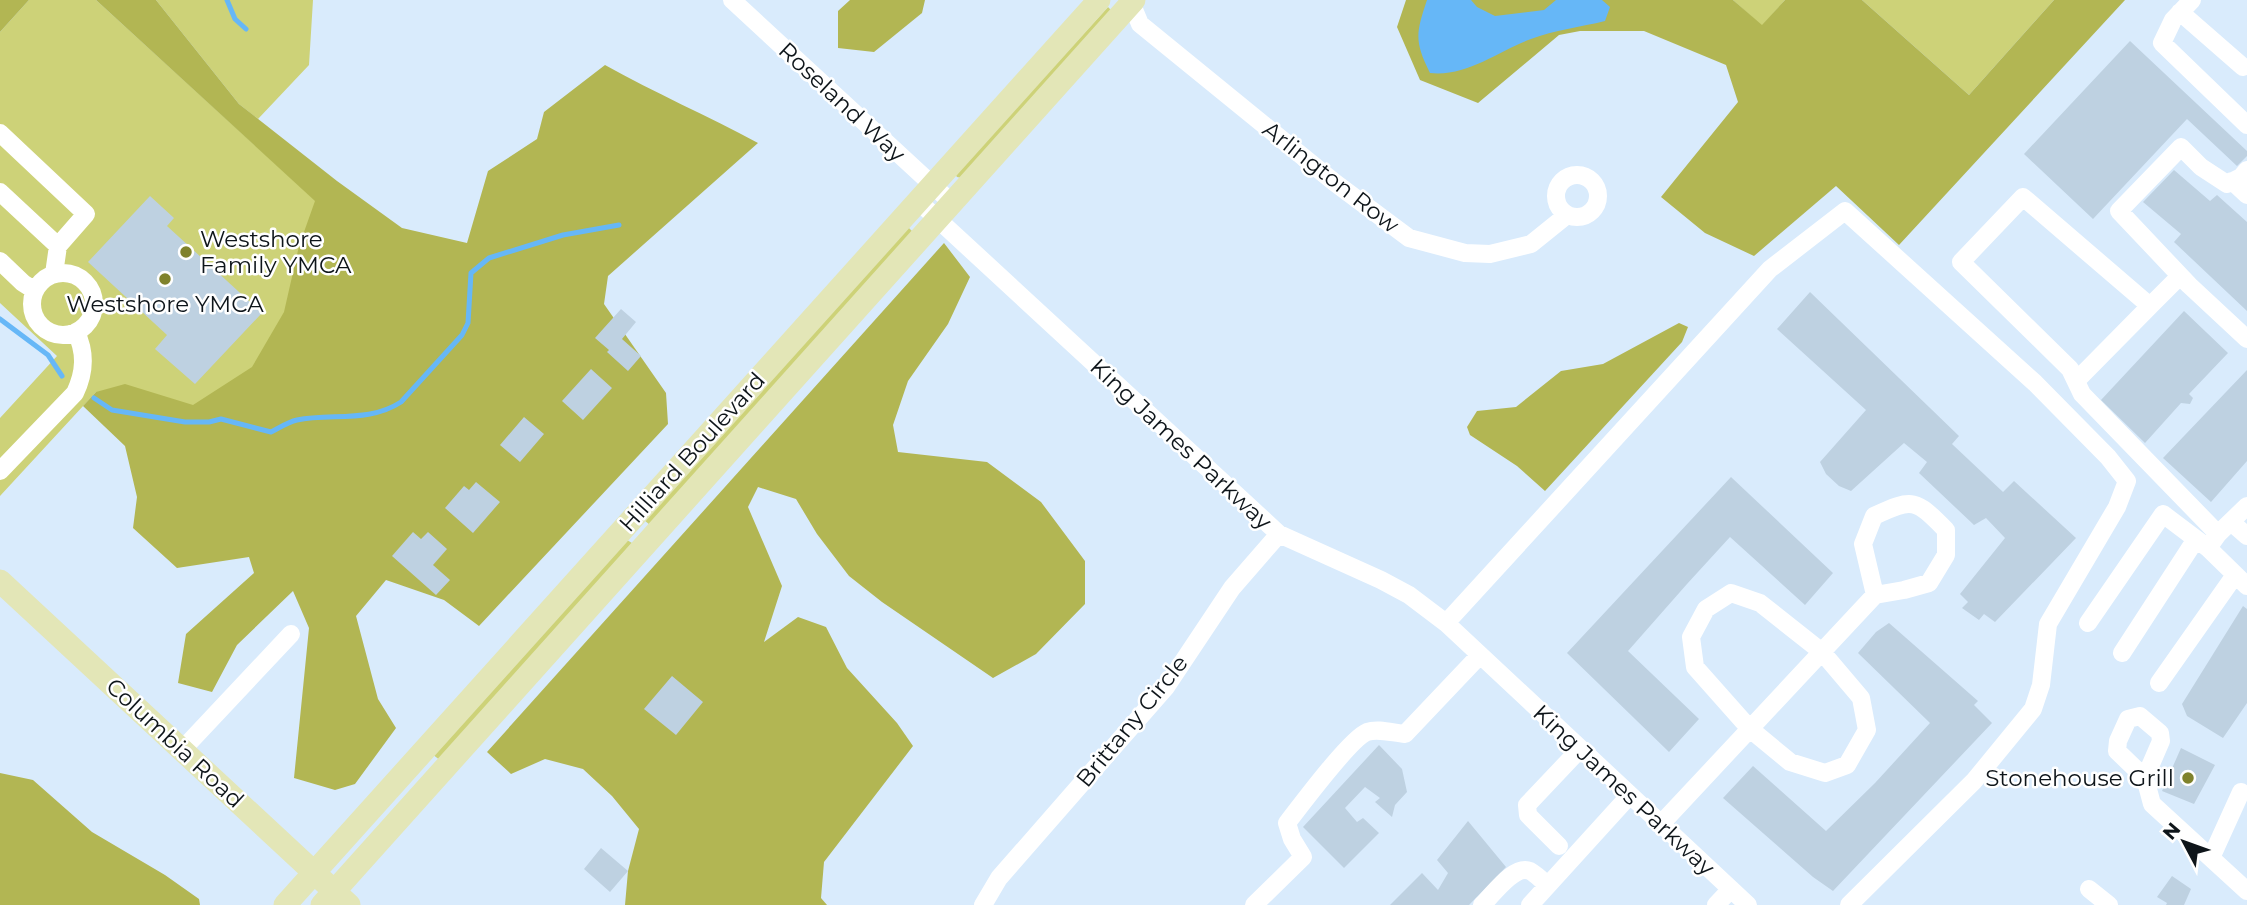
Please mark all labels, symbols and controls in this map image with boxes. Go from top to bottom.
street label: Roseland Way [773,36,912,168]
street label: Arlington Row [1257,115,1405,239]
place label: Westshore Family YMCA [200,225,352,279]
marker: Westshore Family YMCA [178,244,194,260]
marker: Westshore YMCA [157,271,173,287]
place label: Westshore YMCA [66,290,264,318]
street label: King James Parkway [1085,353,1278,536]
street label: Hilliard Boulevard [613,367,771,537]
street label: Brittany Circle [1070,649,1194,793]
street label: Columbia Road [100,672,250,814]
street label: King James Parkway [1528,699,1721,882]
place label: Stonehouse Grill [1985,764,2174,792]
marker: Stonehouse Grill [2180,770,2196,786]
north arrow [2149,807,2219,877]
text: N [2158,818,2185,845]

